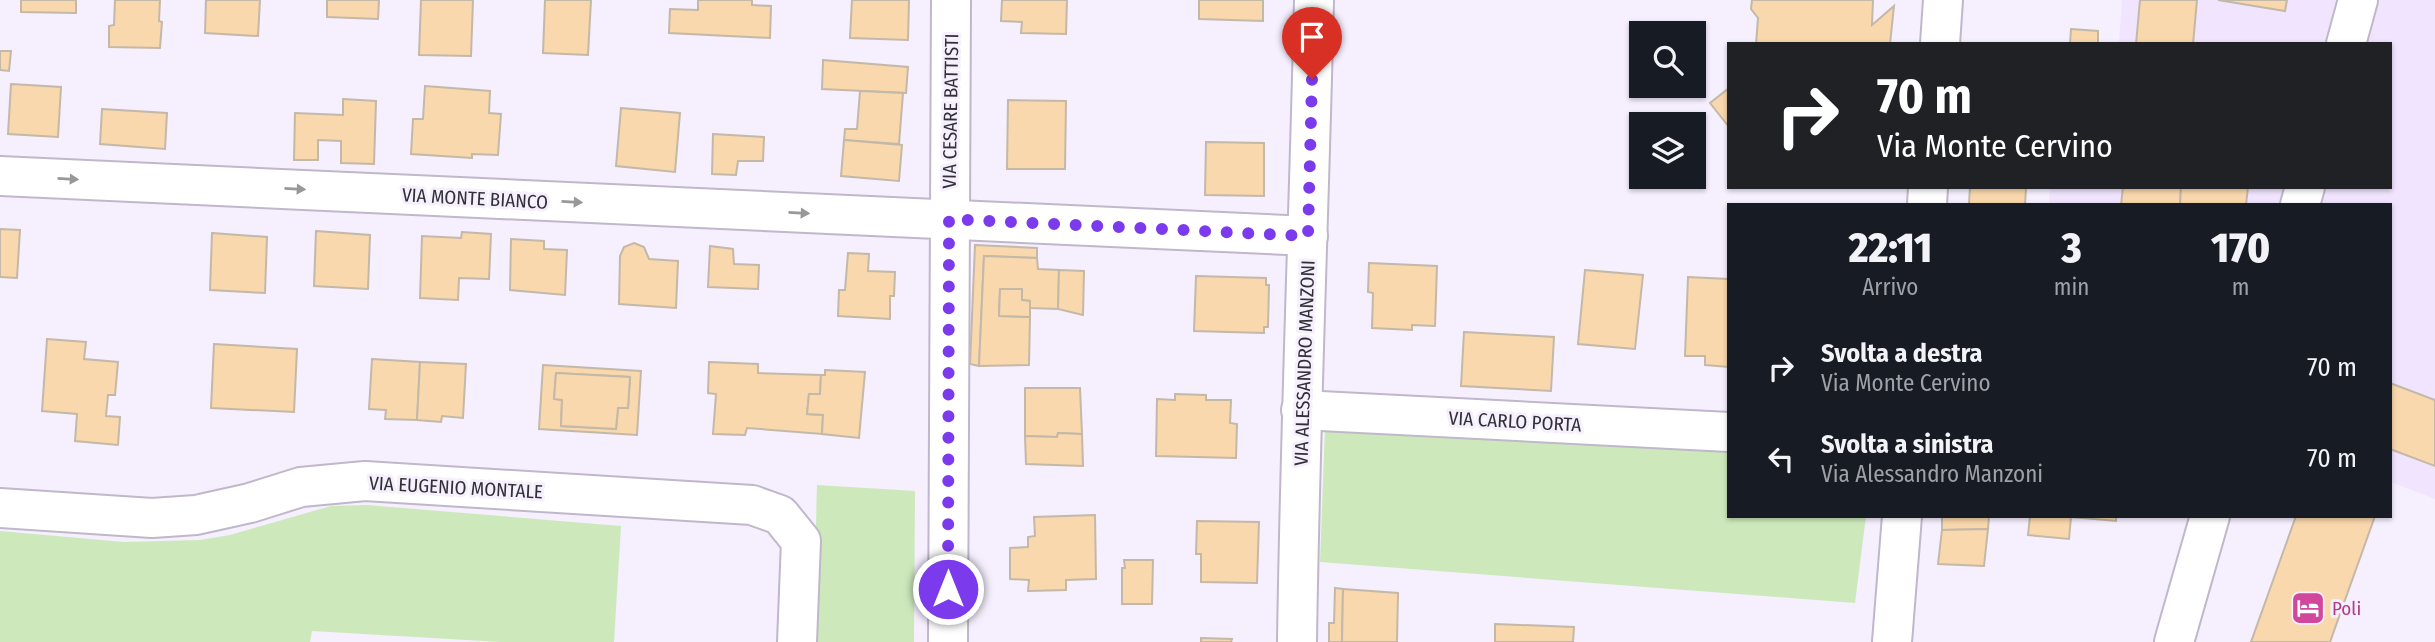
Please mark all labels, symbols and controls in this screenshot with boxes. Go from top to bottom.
pin [1282,7,1342,79]
icon: arrive [1293,18,1331,56]
map controls [1629,21,1706,189]
button: search [1629,21,1706,98]
street label: VIA CESARE BATTISTI [938,33,963,189]
text: 70 m [1877,67,1972,126]
icon: right [1762,70,1853,161]
button: layers [1629,112,1706,189]
text: Via Monte Cervino [1877,127,2113,165]
one-way arrow [57,174,79,185]
street label: VIA MONTE BIANCO [401,183,549,214]
one-way arrow [285,184,307,195]
one-way arrow [561,197,583,208]
one-way arrow [788,207,810,218]
text: 22:11 [1849,223,1932,273]
text: 3 [2061,223,2082,273]
text: 170 [2211,223,2270,273]
street label: VIA ALESSANDRO MANZONI [1289,260,1320,466]
text: Arrivo [1862,273,1918,301]
text: min [2054,273,2089,301]
text: m [2232,273,2250,301]
text: Svolta a destra [1821,338,1982,369]
icon: right [1762,349,1800,387]
text: 70 m [2307,352,2357,383]
text: Via Monte Cervino [1821,369,1991,397]
street label: VIA CARLO PORTA [1448,407,1582,436]
text: Svolta a sinistra [1821,429,1993,460]
icon: left [1762,440,1800,478]
text: 70 m [2307,443,2357,474]
text: Via Alessandro Manzoni [1821,460,2043,488]
street label: VIA EUGENIO MONTALE [369,471,543,504]
position arrow [911,552,985,626]
hotel icon: Poli [2289,589,2327,627]
place label: Poli [2332,597,2361,620]

